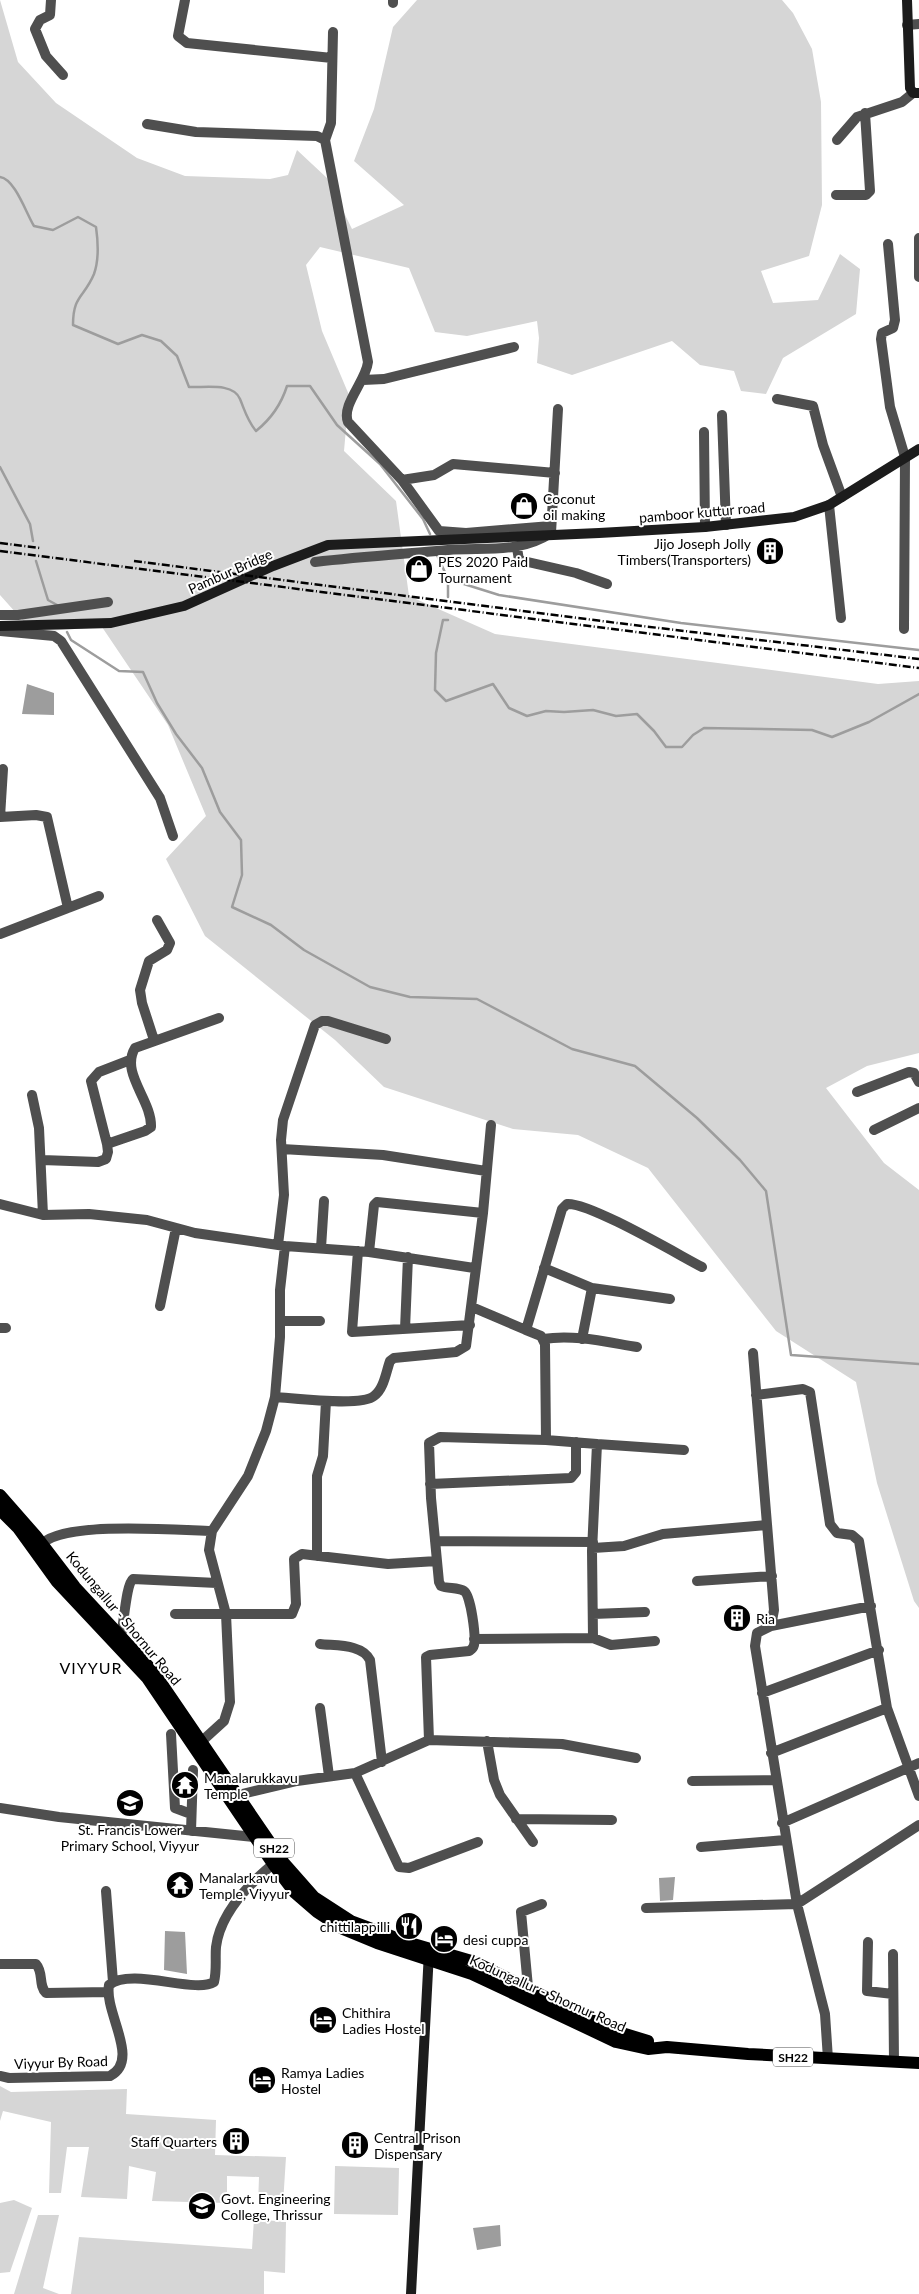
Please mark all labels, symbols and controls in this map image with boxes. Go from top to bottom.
place label: Coconut oil making [543,490,605,523]
shop icon: Coconut oil making [509,491,539,521]
street label: pamboor kuttur road [638,498,766,526]
place label: Jijo Joseph Jolly Timbers(Transporters) [617,535,752,568]
building icon: Jijo Joseph Jolly Timbers(Transporters) [755,536,785,566]
street label: Pambur Bridge [185,545,275,597]
place label: PES 2020 Paid Tournament [438,553,528,586]
shop icon: PES 2020 Paid Tournament [404,554,434,584]
street label: Kodungallur - Shornur Road [63,1548,185,1688]
building icon: Ria [722,1603,752,1633]
place label: Ria [756,1610,775,1627]
district label: VIYYUR [59,1658,123,1677]
place label: Manalarukkavu Temple [204,1769,298,1802]
temple icon: Manalarukkavu Temple [170,1770,200,1800]
school or university icon: St. Francis Lower Primary School, Viyyur [115,1788,145,1818]
place label: St. Francis Lower Primary School, Viyyur [61,1821,199,1854]
road number: SH22 [254,1839,294,1858]
place label: Manalarkavu Temple, Viyyur [199,1869,289,1902]
temple icon: Manalarkavu Temple, Viyyur [165,1870,195,1900]
restaurant icon: chittilappilli [394,1911,424,1941]
place label: chittilappilli [320,1918,390,1935]
hotel icon: desi cuppa [429,1924,459,1954]
place label: desi cuppa [463,1931,528,1948]
street label: Kodungallur - Shornur Road [467,1951,629,2035]
place label: Chithira Ladies Hostel [342,2004,425,2037]
hotel icon: Chithira Ladies Hostel [308,2005,338,2035]
road number: SH22 [773,2048,813,2066]
street label: Viyyur By Road [14,2052,108,2072]
place label: Ramya Ladies Hostel [281,2064,364,2097]
hotel icon: Ramya Ladies Hostel [247,2065,277,2095]
building icon: Staff Quarters [221,2126,251,2156]
place label: Central Prison Dispensary [374,2129,461,2162]
building icon: Central Prison Dispensary [340,2130,370,2160]
place label: Staff Quarters [131,2133,217,2150]
place label: Govt. Engineering College, Thrissur [221,2190,331,2223]
school or university icon: Govt. Engineering College, Thrissur [187,2191,217,2221]

